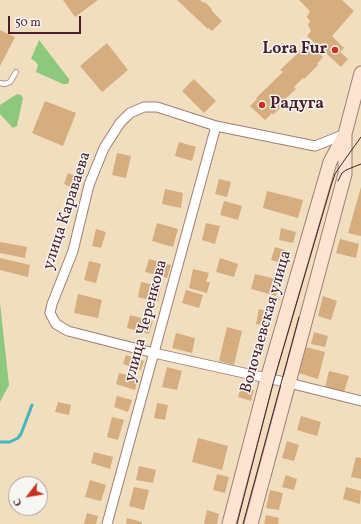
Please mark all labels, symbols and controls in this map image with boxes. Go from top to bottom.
scale bar [10,8,83,34]
text: 50 m [15,15,41,31]
place label: Lora Fur [263,40,327,60]
marker: Lora Fur [330,45,340,55]
place label: Радуга [270,95,324,115]
marker: Радуга [257,100,267,110]
street label: улица Караваева [40,150,96,272]
street label: Волочаевская улица [237,248,297,396]
street label: улица Черенкова [121,258,173,384]
north arrow [8,476,48,516]
text: С [10,495,26,509]

